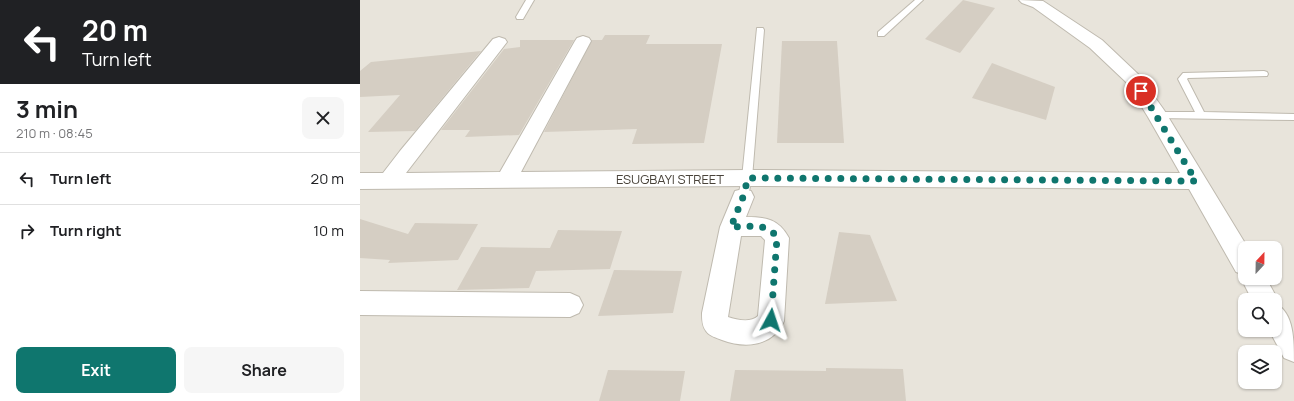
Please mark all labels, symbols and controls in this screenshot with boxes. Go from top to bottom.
text: 20 m [82,11,148,49]
icon: left [16,16,68,68]
text: Turn left [82,47,152,71]
pin [1124,74,1158,108]
icon: arrive [1130,80,1152,102]
text: 3 min [16,92,78,125]
button: close [302,97,344,139]
text: 210 m · 08:45 [16,124,93,142]
icon: left [16,168,38,190]
text: Turn left [50,168,112,189]
text: 20 m [311,168,344,189]
street label: ESUGBAYI STREET [616,170,724,188]
icon: right [16,220,38,242]
text: Turn right [50,220,121,241]
text: 10 m [313,220,344,241]
north arrow [1238,241,1282,285]
map controls [1238,241,1282,389]
button: search [1238,293,1282,337]
position arrow [750,299,792,341]
button: layers [1238,345,1282,389]
button: Exit [16,347,176,393]
button: Share [184,347,344,393]

